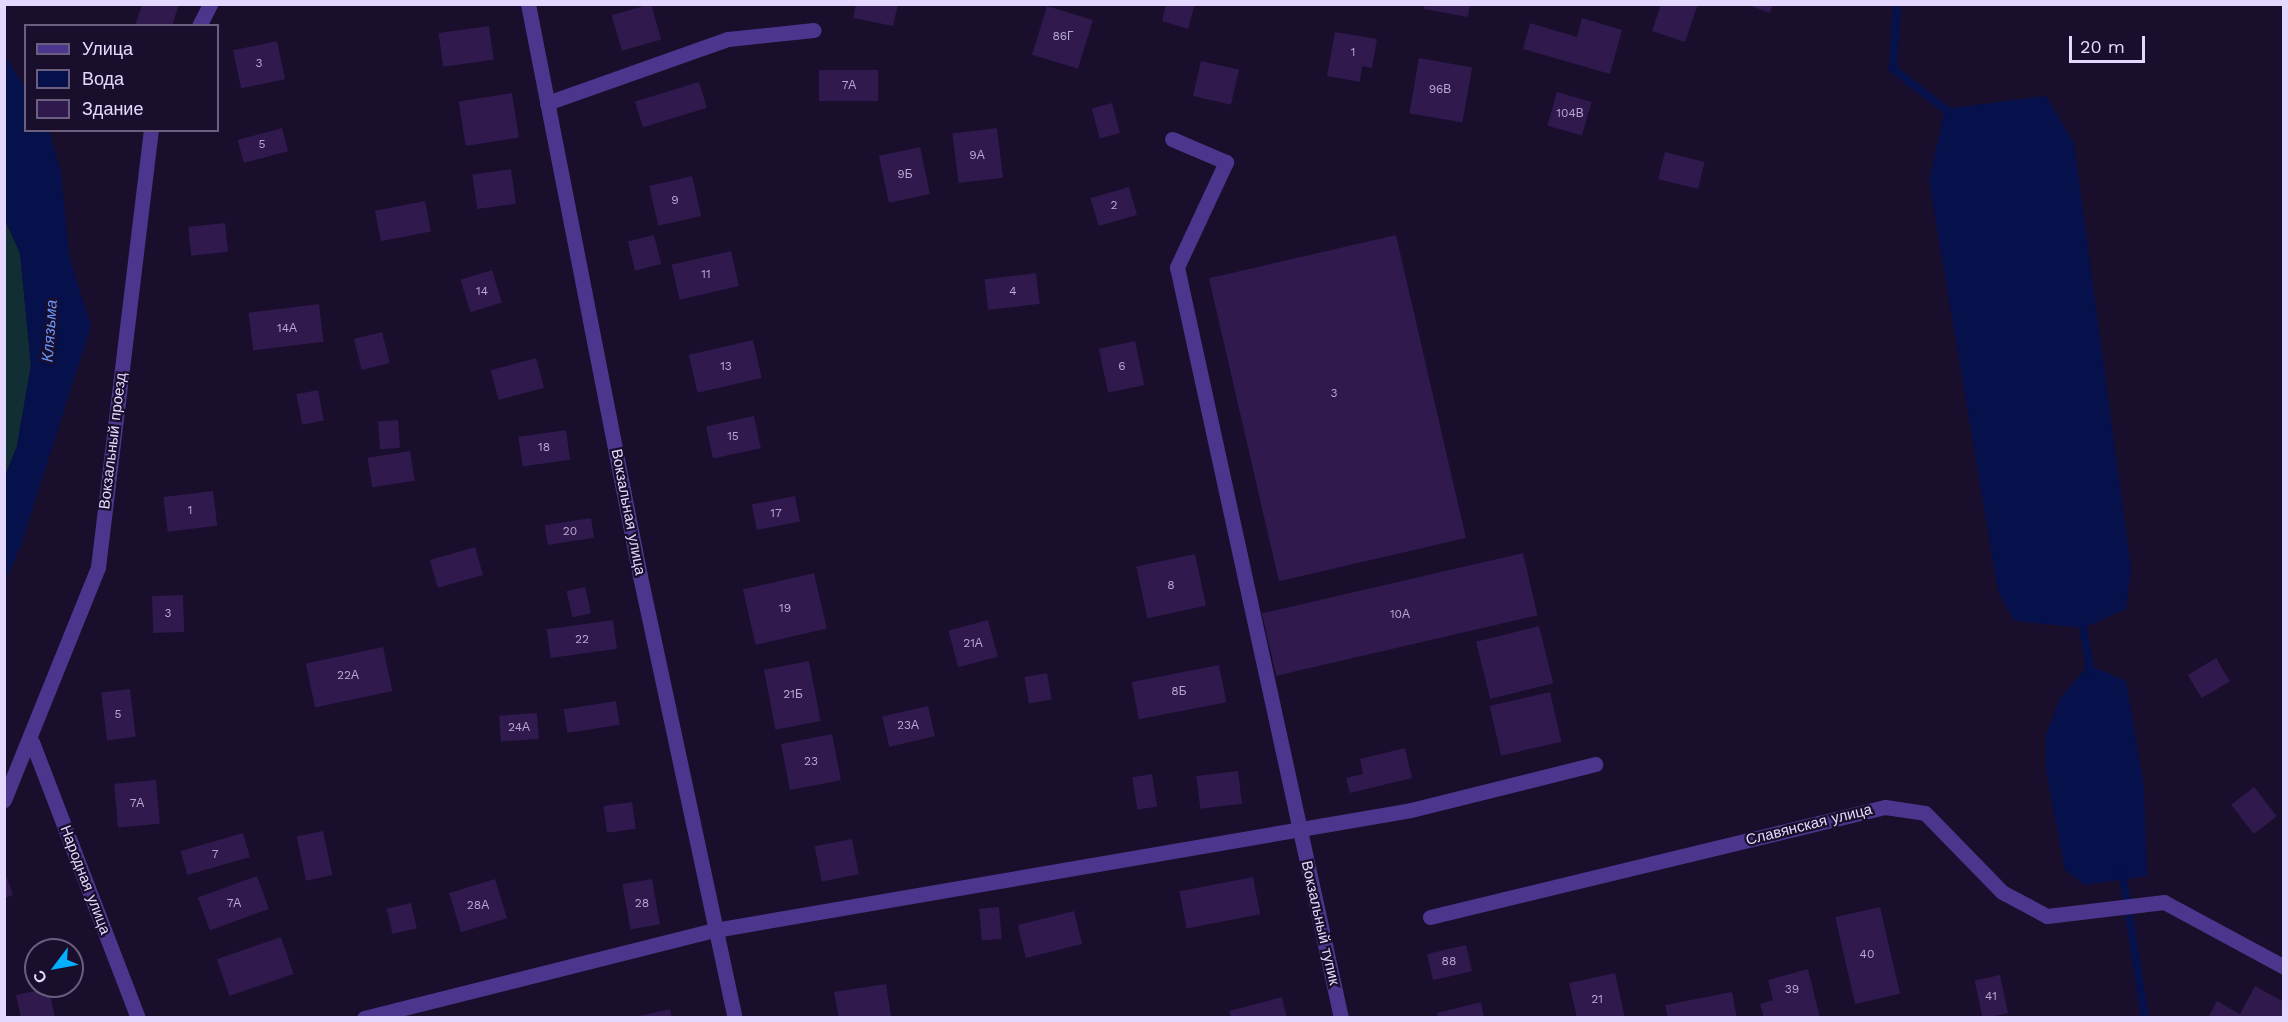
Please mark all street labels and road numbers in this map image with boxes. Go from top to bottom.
street label: Вокзальный проезд [96,372,130,510]
street label: Вокзальная улица [607,447,649,577]
street label: Славянская улица [1744,801,1874,849]
street label: Народная улица [56,823,114,937]
street label: Вокзальный тупик [1297,859,1343,987]

